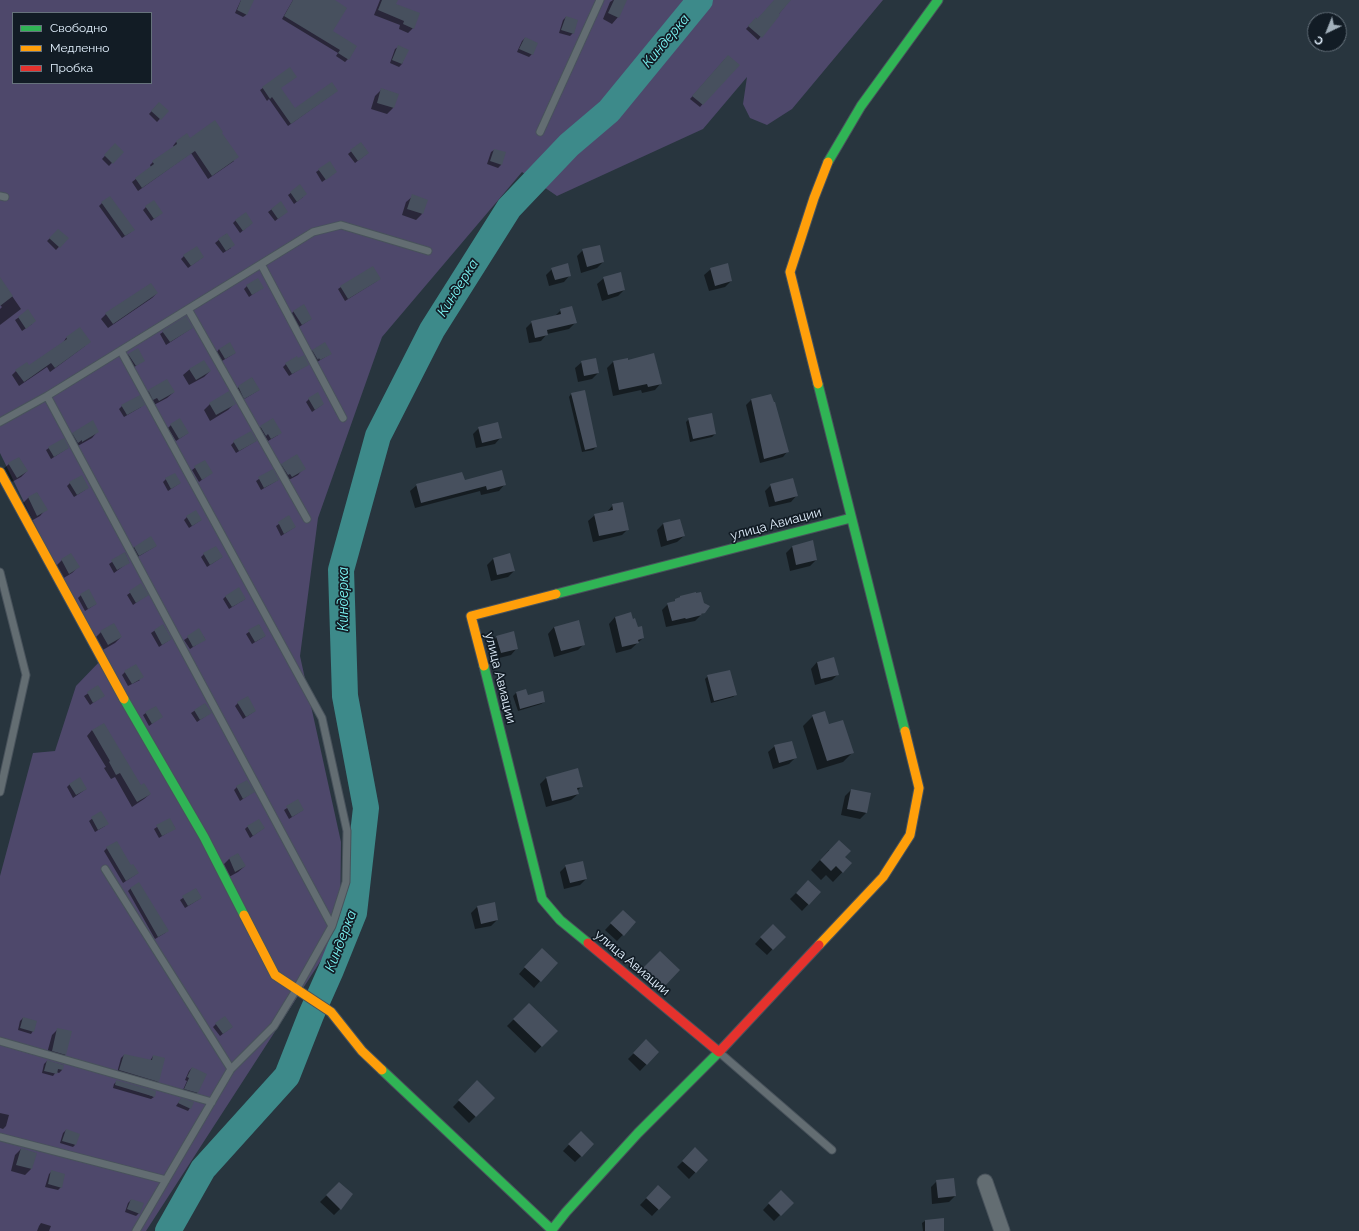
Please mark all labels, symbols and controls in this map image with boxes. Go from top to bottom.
water label: Киндерка [639,11,693,71]
legend [12,12,152,84]
north arrow [1307,12,1347,52]
text: Свободно [50,21,107,35]
text: С [1312,33,1326,48]
text: Медленно [50,41,109,55]
text: Пробка [50,61,93,75]
water label: Киндерка [434,256,482,320]
street label: улица Авиации [729,504,823,544]
water label: Киндерка [336,567,352,631]
street label: улица Авиации [481,631,519,725]
water label: Киндерка [322,908,360,974]
street label: улица Авиации [591,927,673,999]

